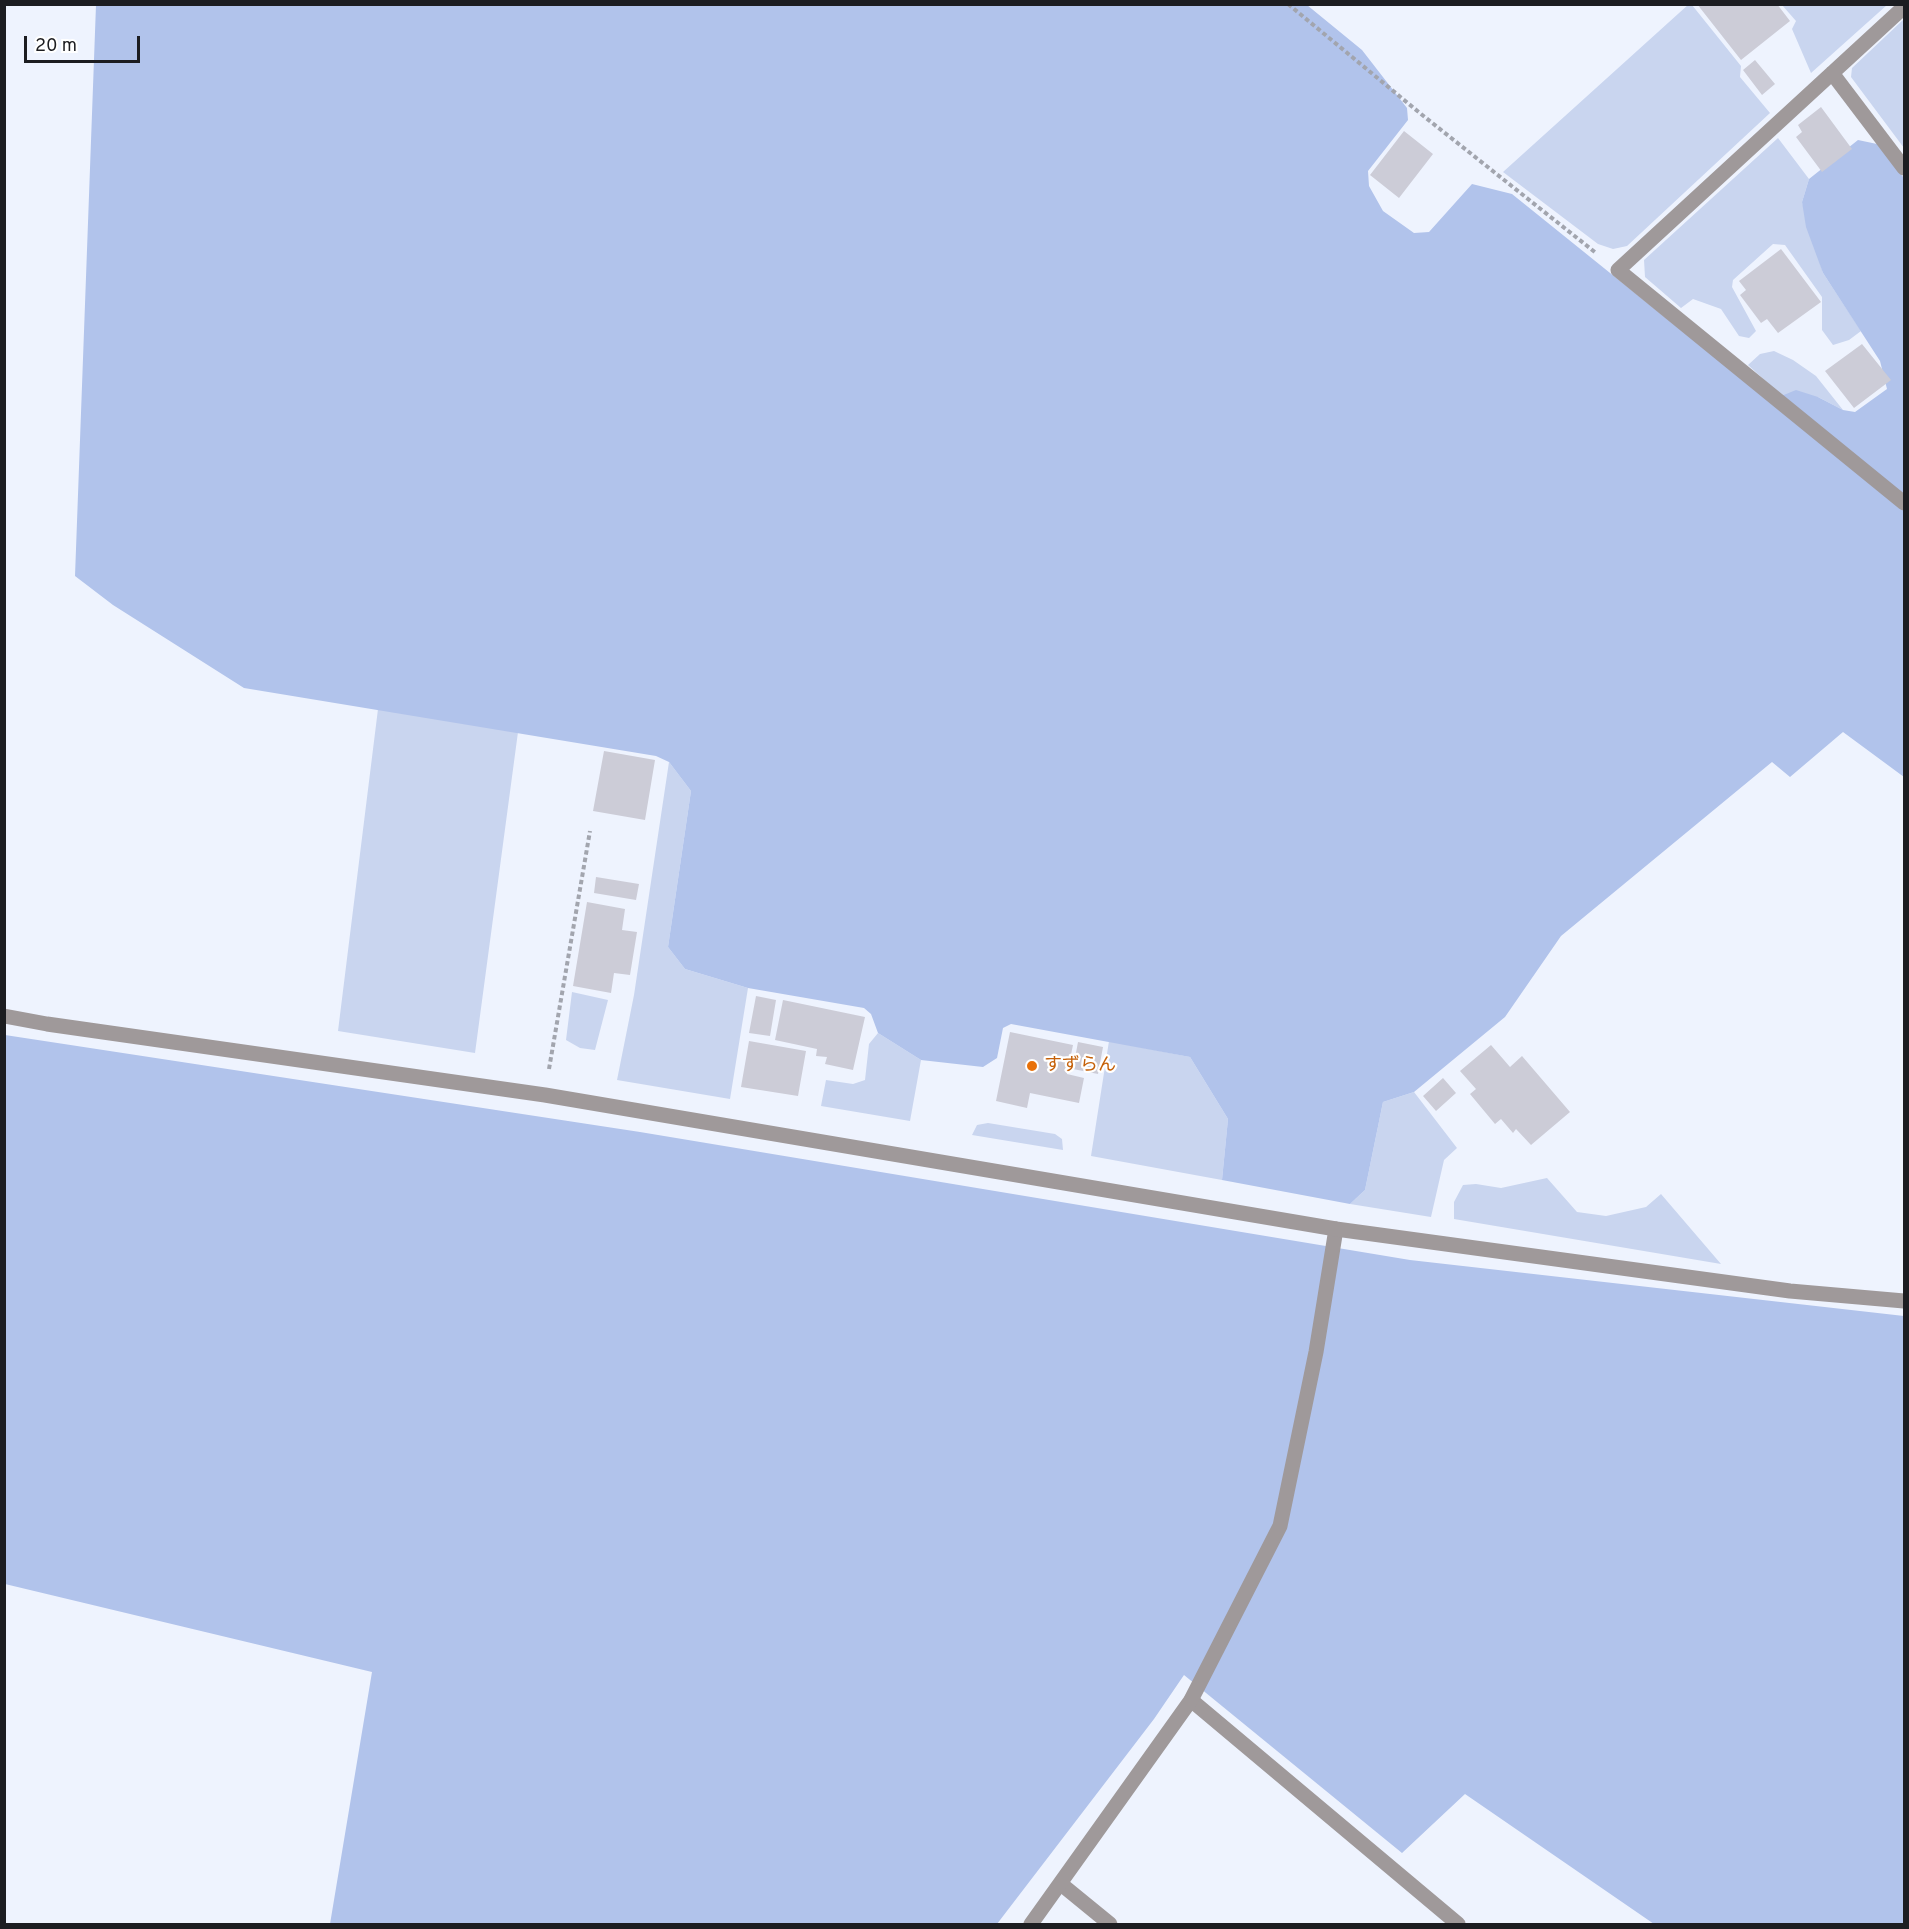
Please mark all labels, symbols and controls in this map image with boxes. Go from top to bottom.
scale bar [27,24,142,62]
text: 20 m [35,35,77,58]
place label: すずらん [1044,1055,1116,1077]
marker: すずらん [1025,1059,1039,1073]

